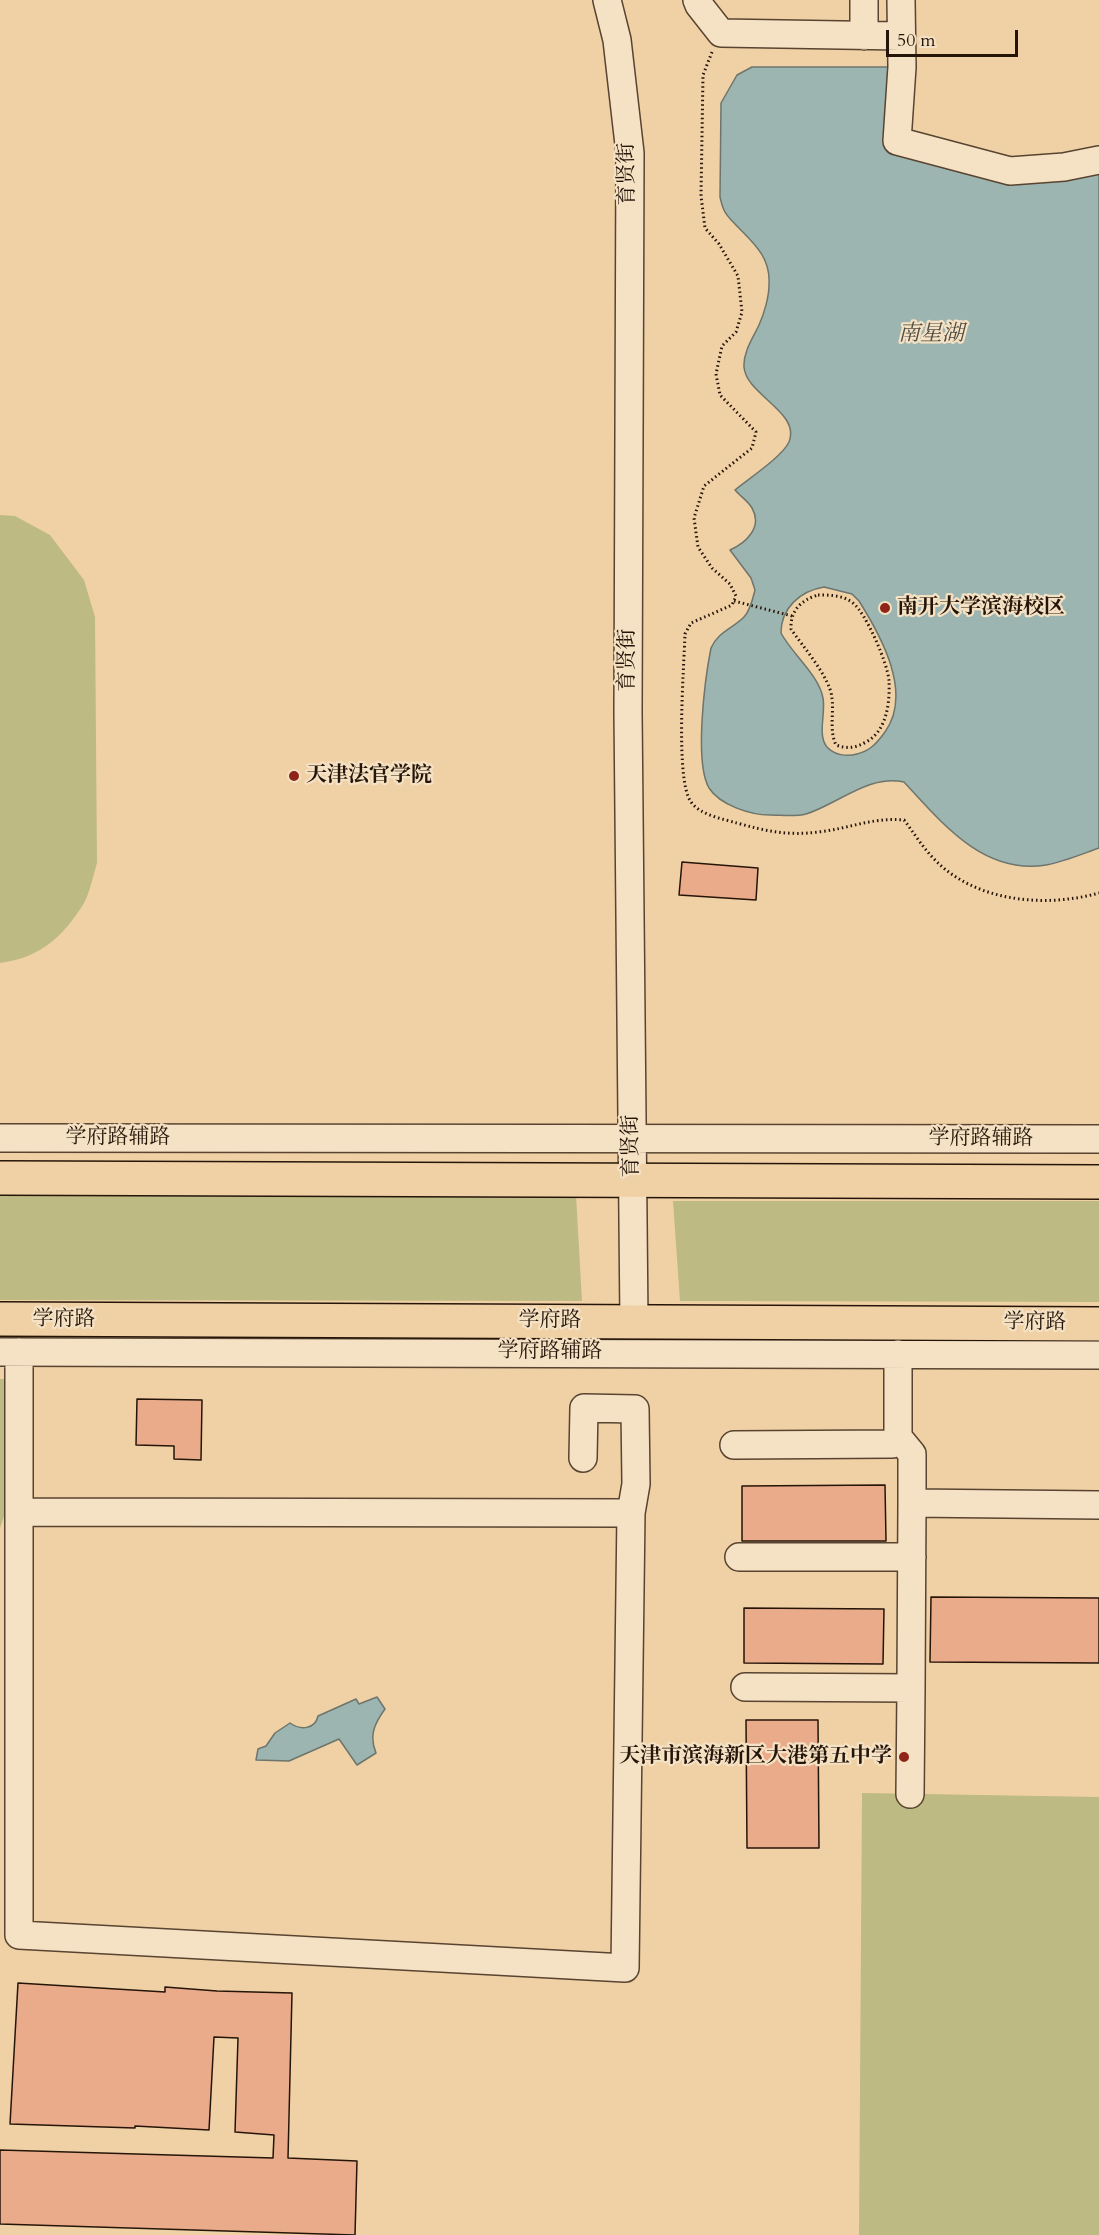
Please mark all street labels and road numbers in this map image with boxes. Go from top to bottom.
street label: 育贤街 [615,142,641,206]
street label: 育贤街 [615,629,641,691]
street label: 育贤街 [619,1114,645,1178]
street label: 学府路辅路 [66,1125,170,1151]
street label: 学府路辅路 [929,1126,1033,1152]
street label: 学府路 [33,1307,95,1333]
street label: 学府路 [519,1308,581,1334]
street label: 学府路 [1004,1310,1066,1336]
street label: 学府路辅路 [498,1339,602,1365]

